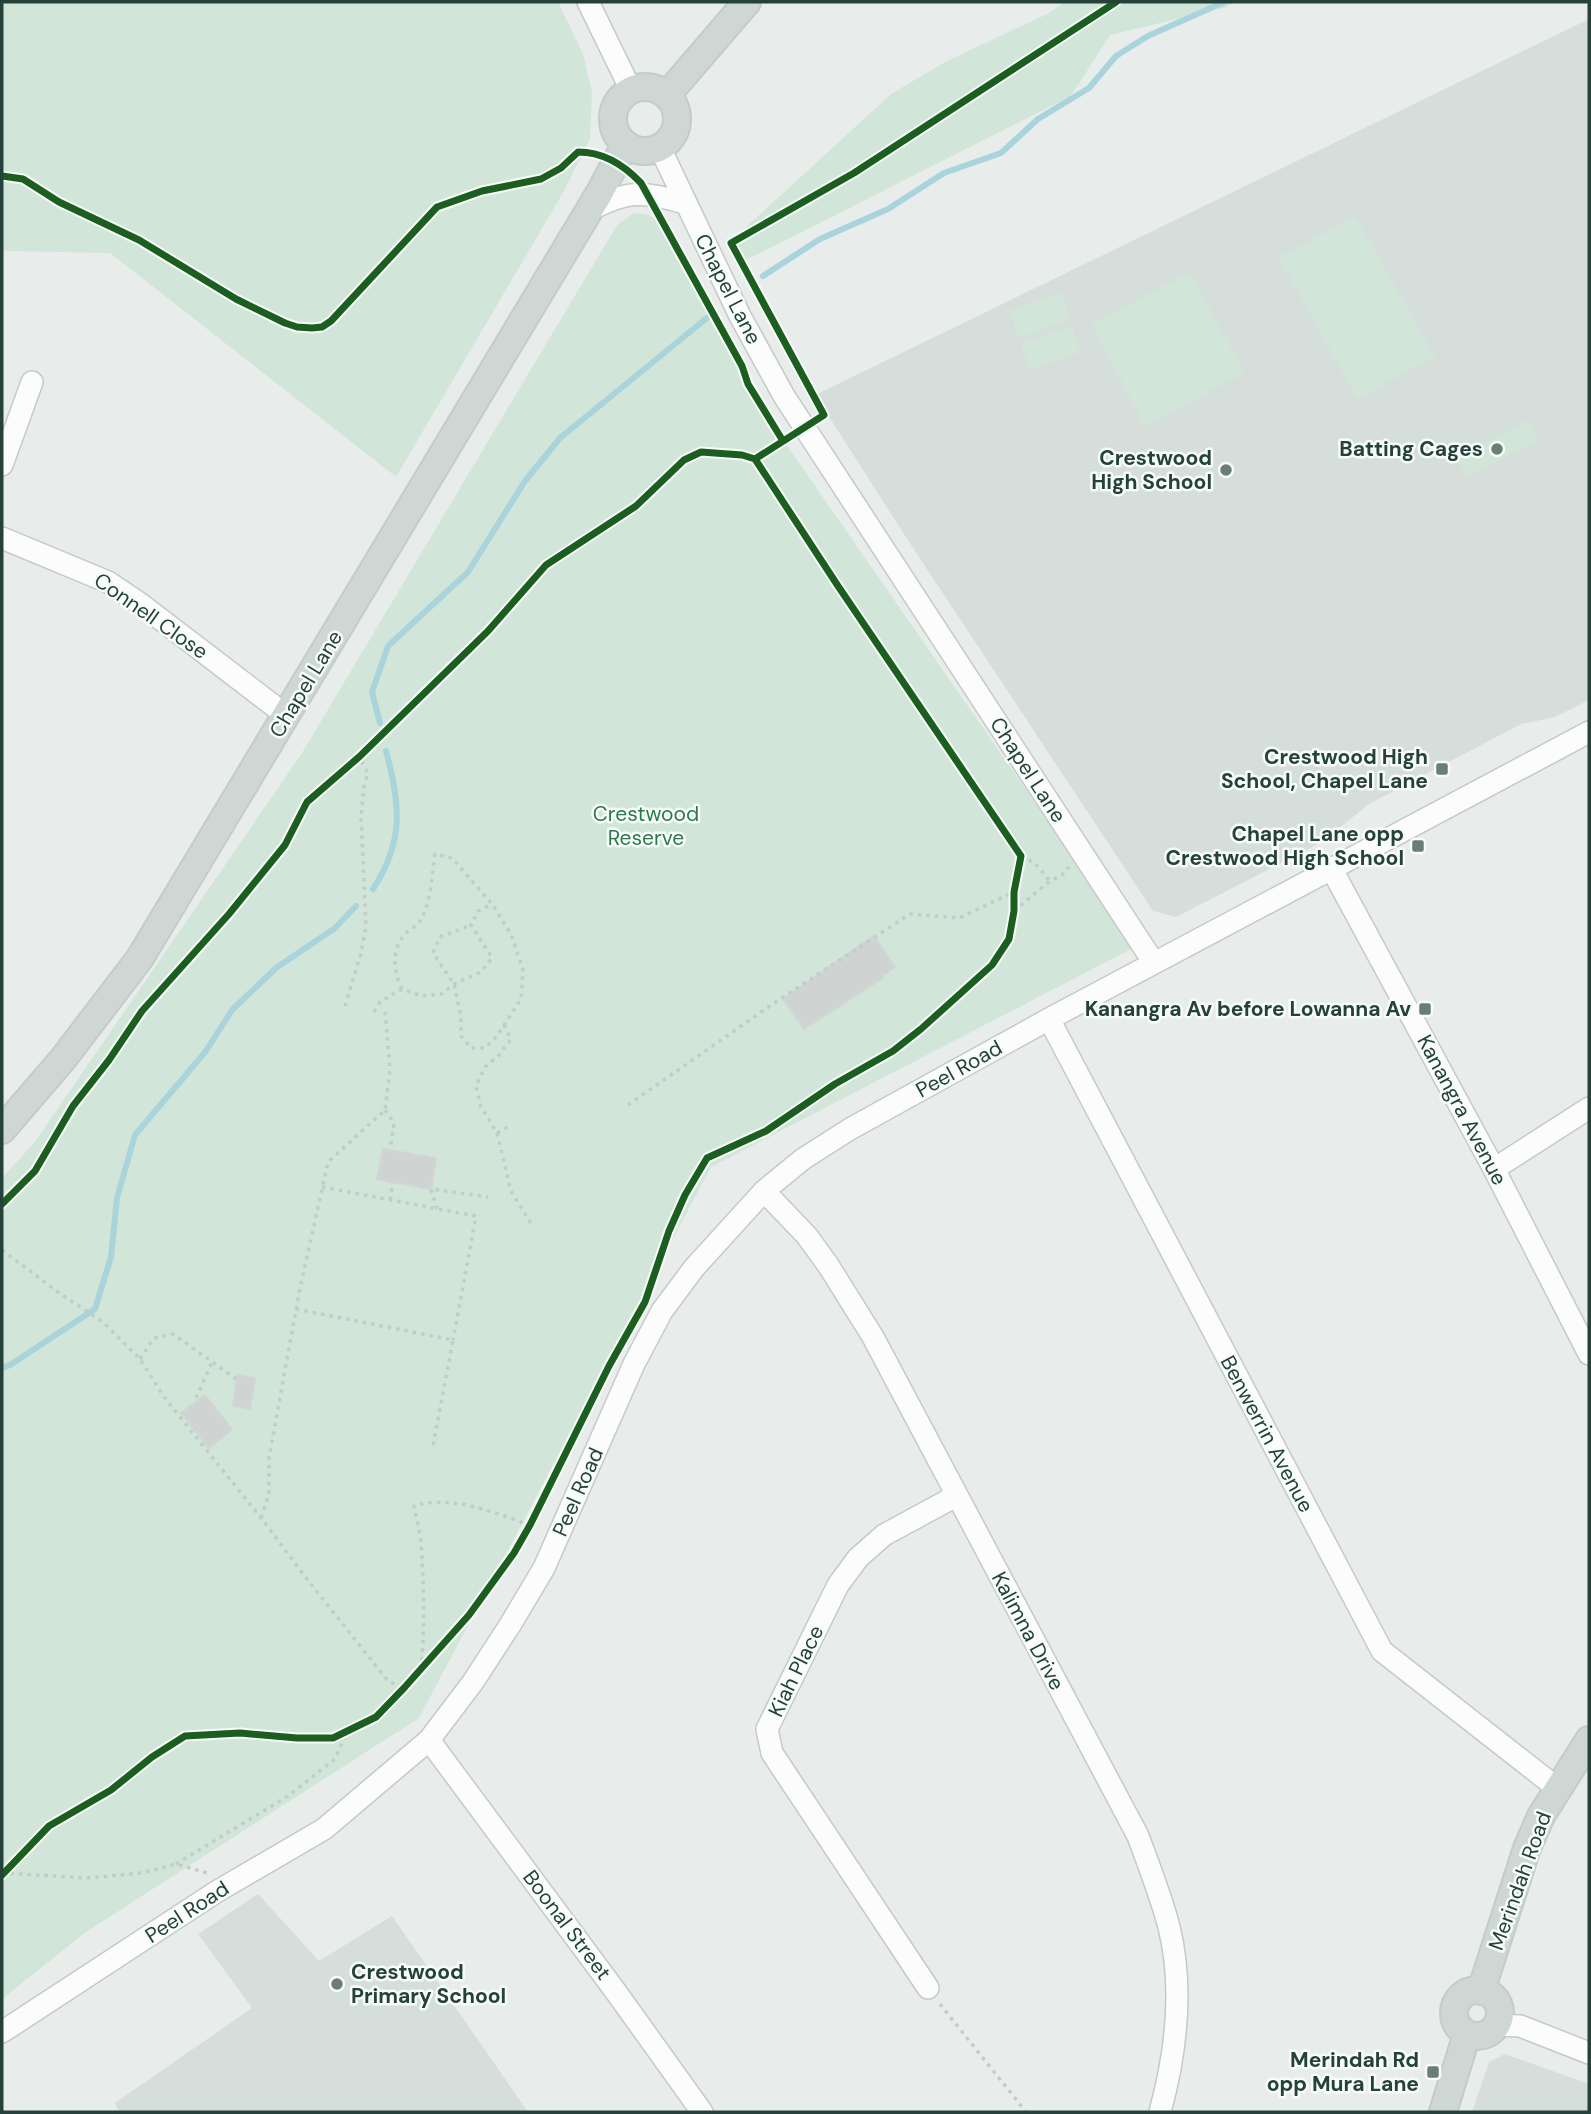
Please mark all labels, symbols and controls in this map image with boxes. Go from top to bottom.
street label: Chapel Lane [688,229,768,349]
place label: Batting Cages [1339,435,1483,463]
marker: Batting Cages [1489,441,1505,457]
place label: Crestwood High School [1091,444,1212,496]
marker: Crestwood High School [1218,462,1234,478]
street label: Connell Close [88,566,214,666]
street label: Chapel Lane [263,625,349,743]
street label: Chapel Lane [983,712,1073,828]
place label: Crestwood High School, Chapel Lane [1221,743,1428,795]
marker: Crestwood High School, Chapel Lane [1434,761,1450,777]
park label: Crestwood Reserve [593,800,699,852]
place label: Chapel Lane opp Crestwood High School [1166,820,1404,872]
marker: Chapel Lane opp Crestwood High School [1410,838,1426,854]
place label: Kanangra Av before Lowanna Av [1085,995,1411,1023]
marker: Kanangra Av before Lowanna Av [1417,1001,1433,1017]
street label: Kanangra Avenue [1411,1030,1514,1190]
street label: Peel Road [911,1034,1007,1104]
street label: Benwerrin Avenue [1214,1351,1320,1517]
street label: Peel Road [546,1443,610,1541]
street label: Kalimna Drive [985,1567,1071,1695]
street label: Kiah Place [762,1620,830,1721]
street label: Merindah Road [1482,1808,1558,1954]
street label: Boonal Street [516,1864,618,1986]
street label: Peel Road [140,1874,234,1950]
place label: Crestwood Primary School [351,1958,506,2010]
marker: Crestwood Primary School [329,1976,345,1992]
place label: Merindah Rd opp Mura Lane [1267,2046,1419,2098]
marker: Merindah Rd opp Mura Lane [1425,2064,1441,2080]

